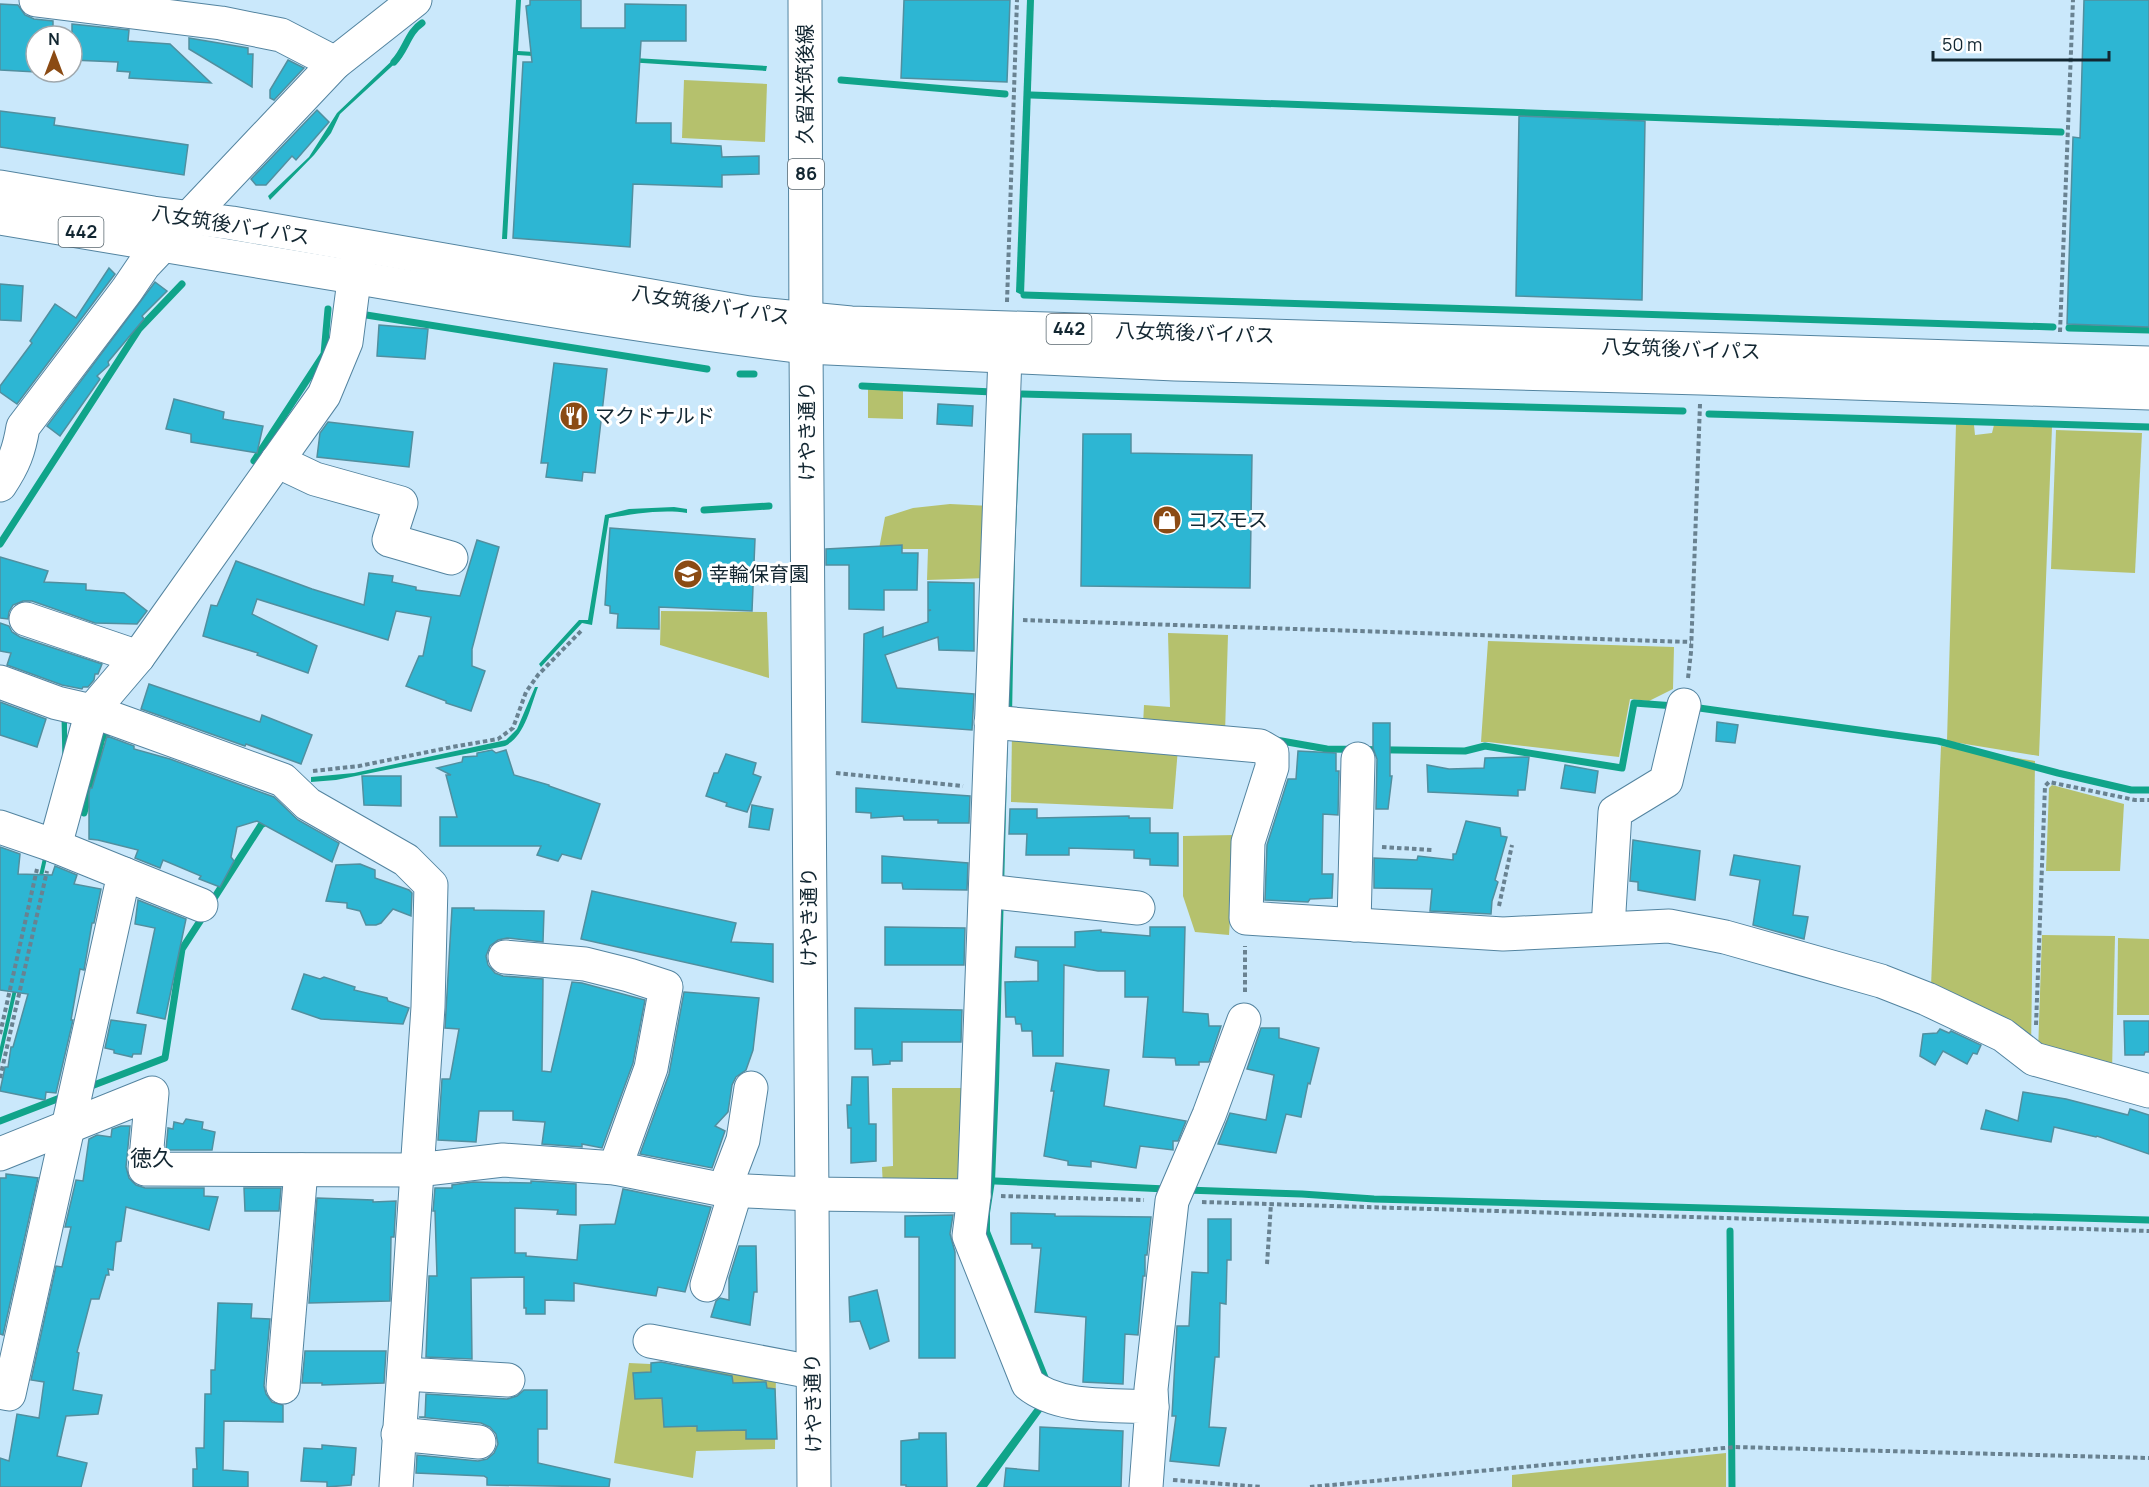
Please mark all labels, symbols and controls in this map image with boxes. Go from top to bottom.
north arrow [24,24,84,84]
street label: 久留米筑後線 [791,24,818,144]
scale bar [1933,24,2108,62]
text: N [48,28,60,50]
text: 50 m [1942,32,1982,56]
road number: 86 [788,159,824,189]
street label: 八女筑後バイパス [150,199,312,250]
road number: 442 [58,217,104,247]
street label: 八女筑後バイパス [630,279,792,330]
road number: 442 [1046,314,1092,344]
street label: 八女筑後バイパス [1115,316,1275,349]
street label: 八女筑後バイパス [1601,332,1761,365]
street label: けやき通り [793,381,820,481]
restaurant icon: マクドナルド [558,400,590,432]
place label: マクドナルド [595,402,715,429]
shop icon: コスモス [1151,504,1183,536]
place label: コスモス [1188,506,1268,533]
school or university icon: 幸輪保育園 [672,558,704,590]
place label: 幸輪保育園 [709,560,809,587]
street label: けやき通り [795,867,822,967]
district label: 徳久 [130,1143,174,1173]
street label: けやき通り [798,1353,827,1453]

